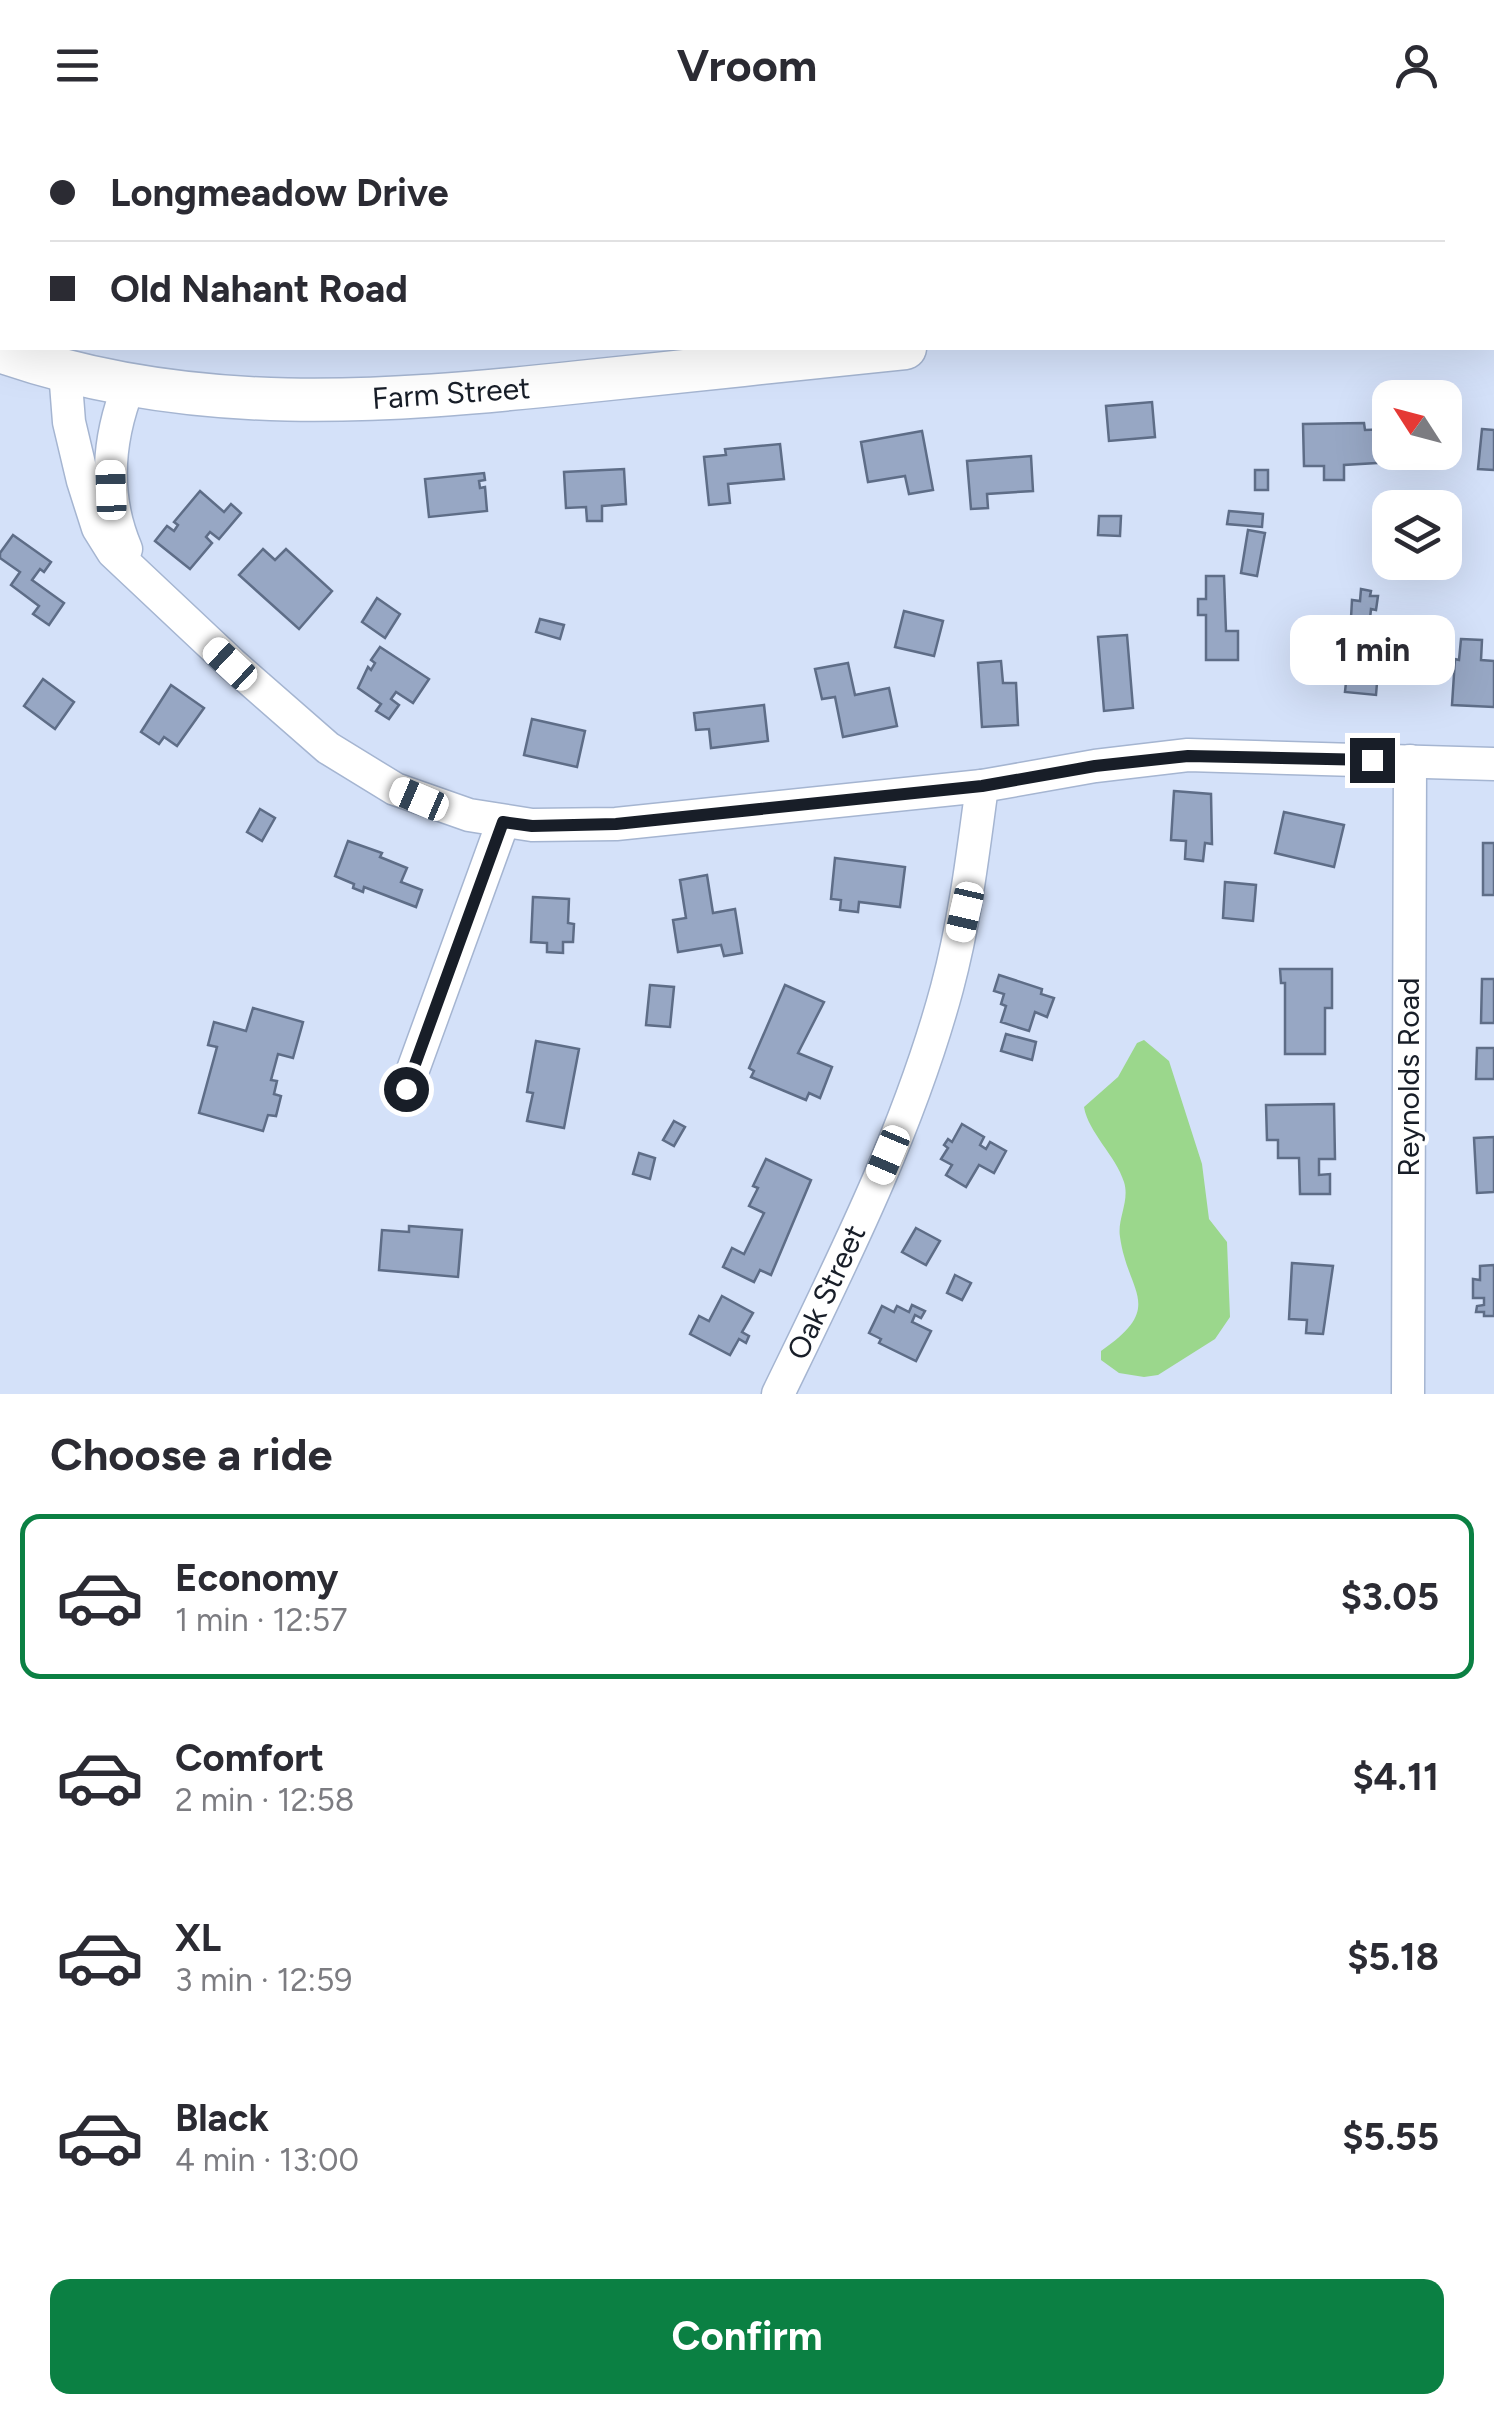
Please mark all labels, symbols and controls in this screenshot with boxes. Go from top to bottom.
icon: menu [50,38,105,93]
text: Vroom [677,38,817,92]
icon: person [1389,38,1444,93]
text: Longmeadow Drive [110,170,449,216]
text: Old Nahant Road [110,266,408,312]
street label: Farm Street [371,369,531,417]
north arrow [1372,380,1462,470]
map controls [1372,380,1462,580]
car [95,459,127,521]
button: layers [1372,490,1462,580]
callout: 1 min [1290,615,1454,685]
text: 1 min [1335,631,1410,669]
car [198,633,262,695]
route end [1350,738,1395,783]
car [386,773,452,825]
car [944,879,986,945]
street label: Reynolds Road [1390,977,1427,1177]
route start [384,1067,429,1112]
car [862,1122,914,1188]
street label: Oak Street [779,1219,873,1365]
text: Choose a ride [50,1427,332,1481]
icon: car [55,1552,145,1642]
text: Economy [175,1555,338,1601]
text: $3.05 [1341,1574,1439,1620]
text: 1 min · 12:57 [175,1601,347,1639]
icon: car [55,1732,145,1822]
text: Comfort [175,1735,324,1781]
text: $4.11 [1352,1754,1439,1800]
text: 2 min · 12:58 [175,1781,355,1819]
icon: car [55,1912,145,2002]
text: XL [175,1915,221,1961]
text: $5.18 [1347,1934,1439,1980]
text: 3 min · 12:59 [175,1961,352,1999]
icon: car [55,2092,145,2182]
text: Black [175,2095,269,2141]
text: $5.55 [1342,2114,1439,2160]
text: 4 min · 13:00 [175,2141,359,2179]
button: Confirm [50,2279,1444,2394]

